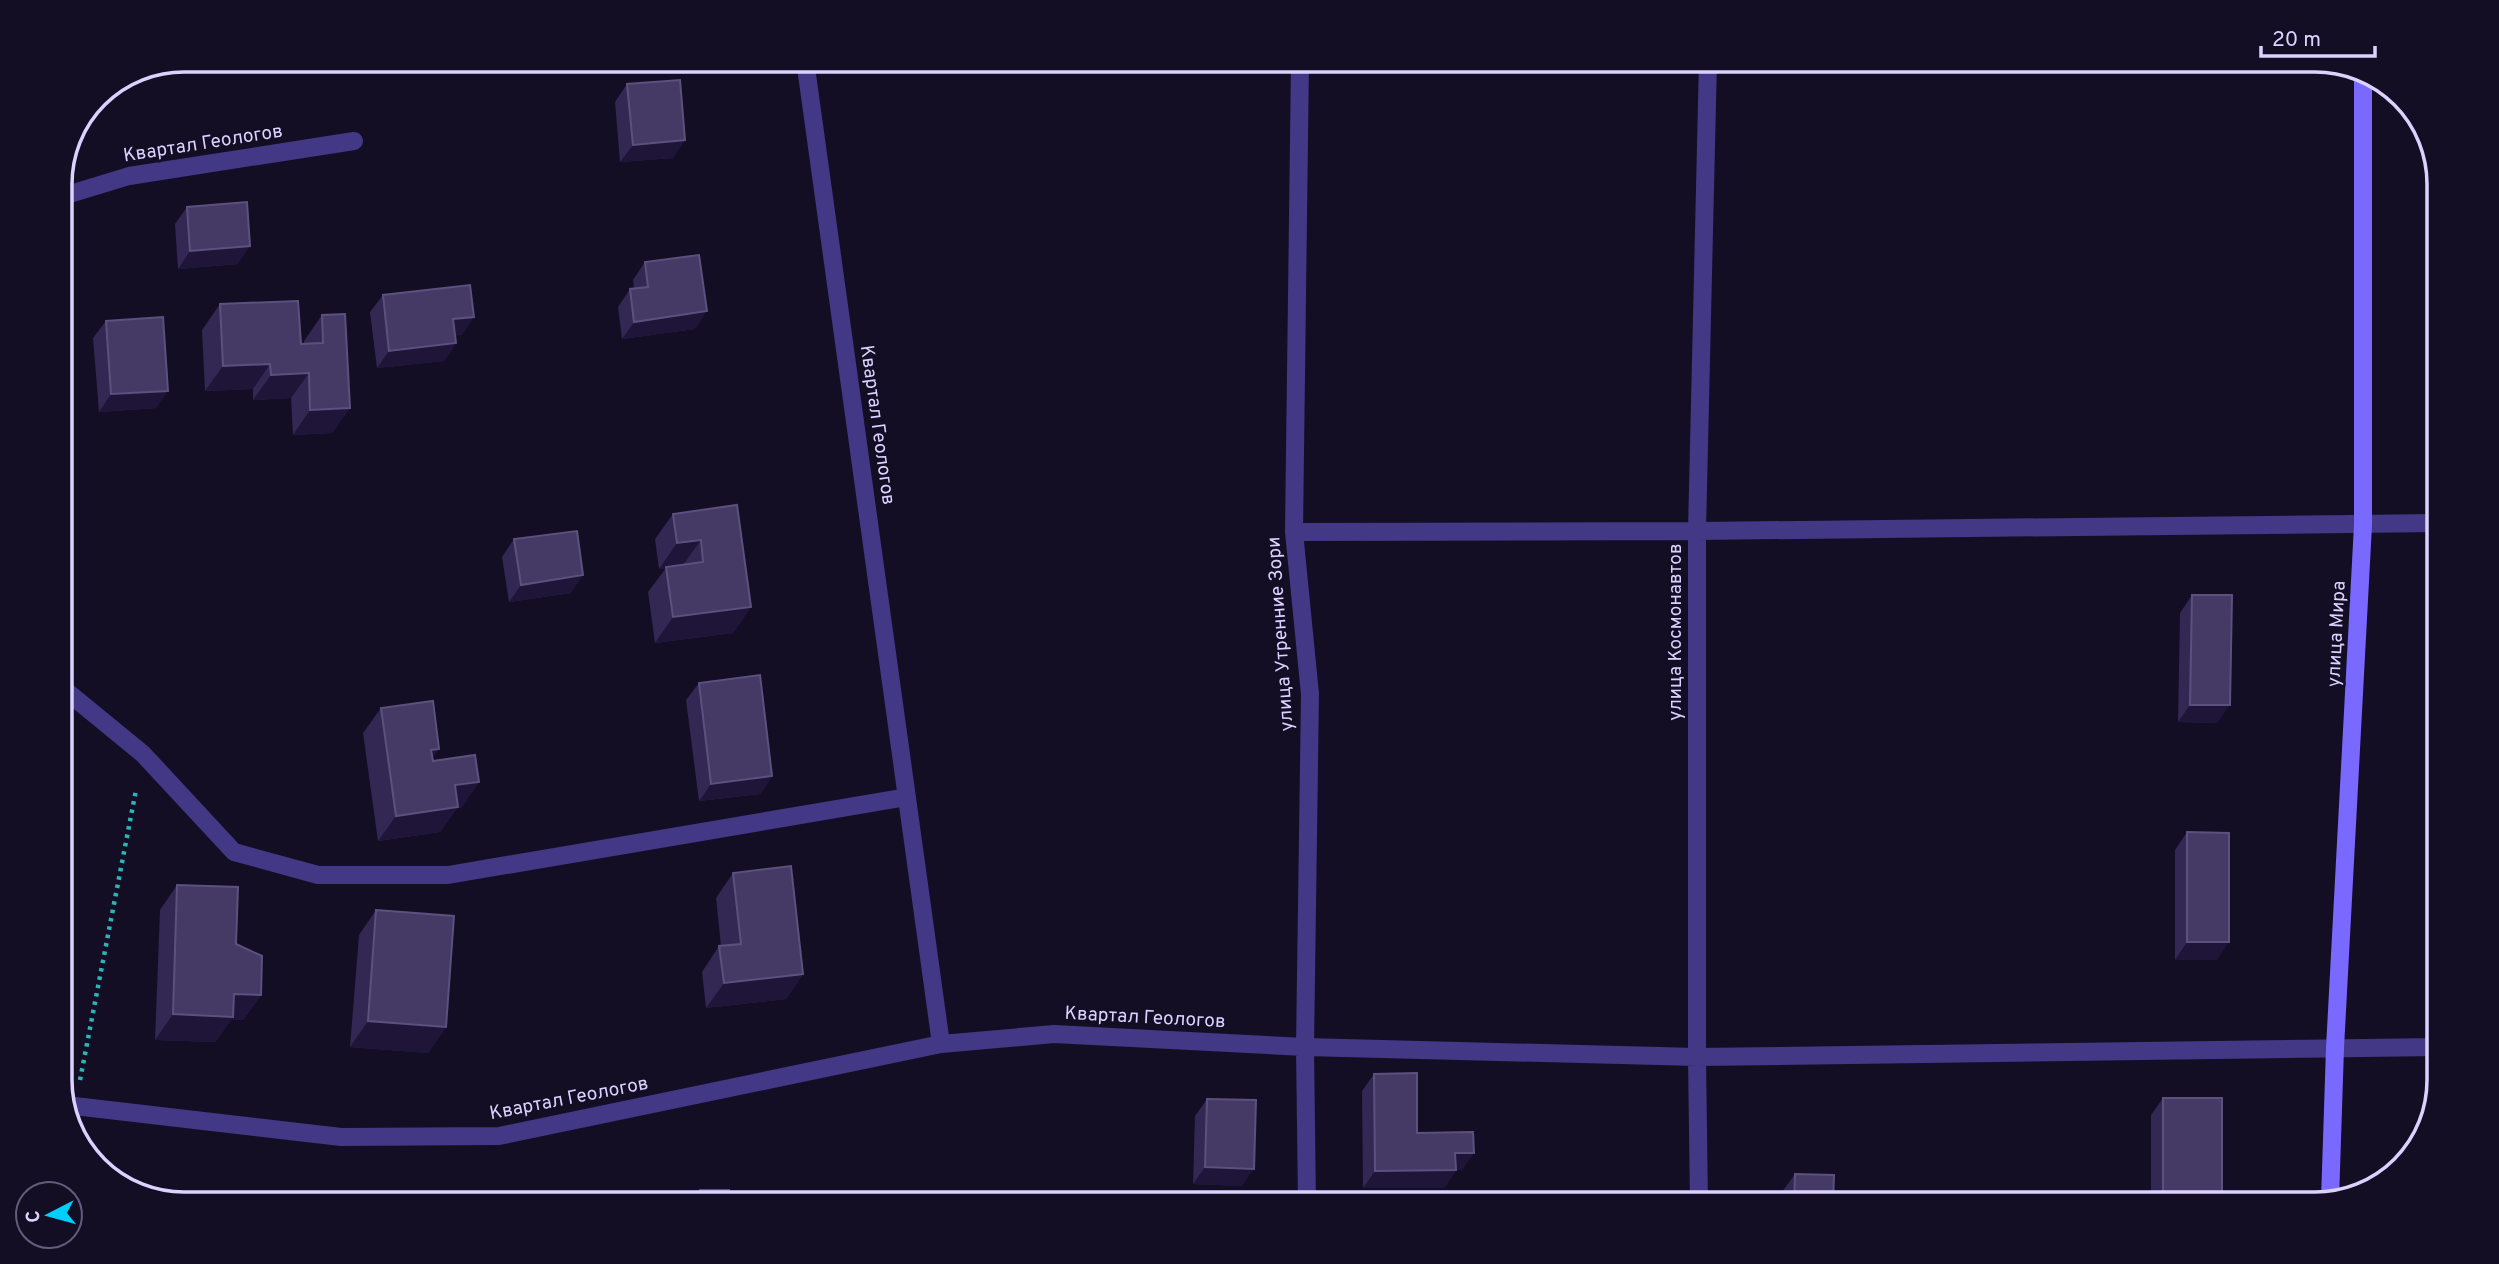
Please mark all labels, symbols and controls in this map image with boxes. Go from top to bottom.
scale bar [2261,14,2375,58]
text: 20 m [2272,27,2321,54]
street label: Квартал Геологов [122,120,284,168]
street label: Квартал Геологов [854,344,900,506]
street label: улица Утренние Зори [1262,536,1300,732]
street label: улица Космонавтов [1664,543,1688,721]
street label: улица Мира [2322,580,2352,688]
street label: Квартал Геологов [1064,1002,1226,1034]
street label: Квартал Геологов [488,1072,650,1126]
north arrow [14,1180,84,1250]
text: С [22,1209,47,1224]

